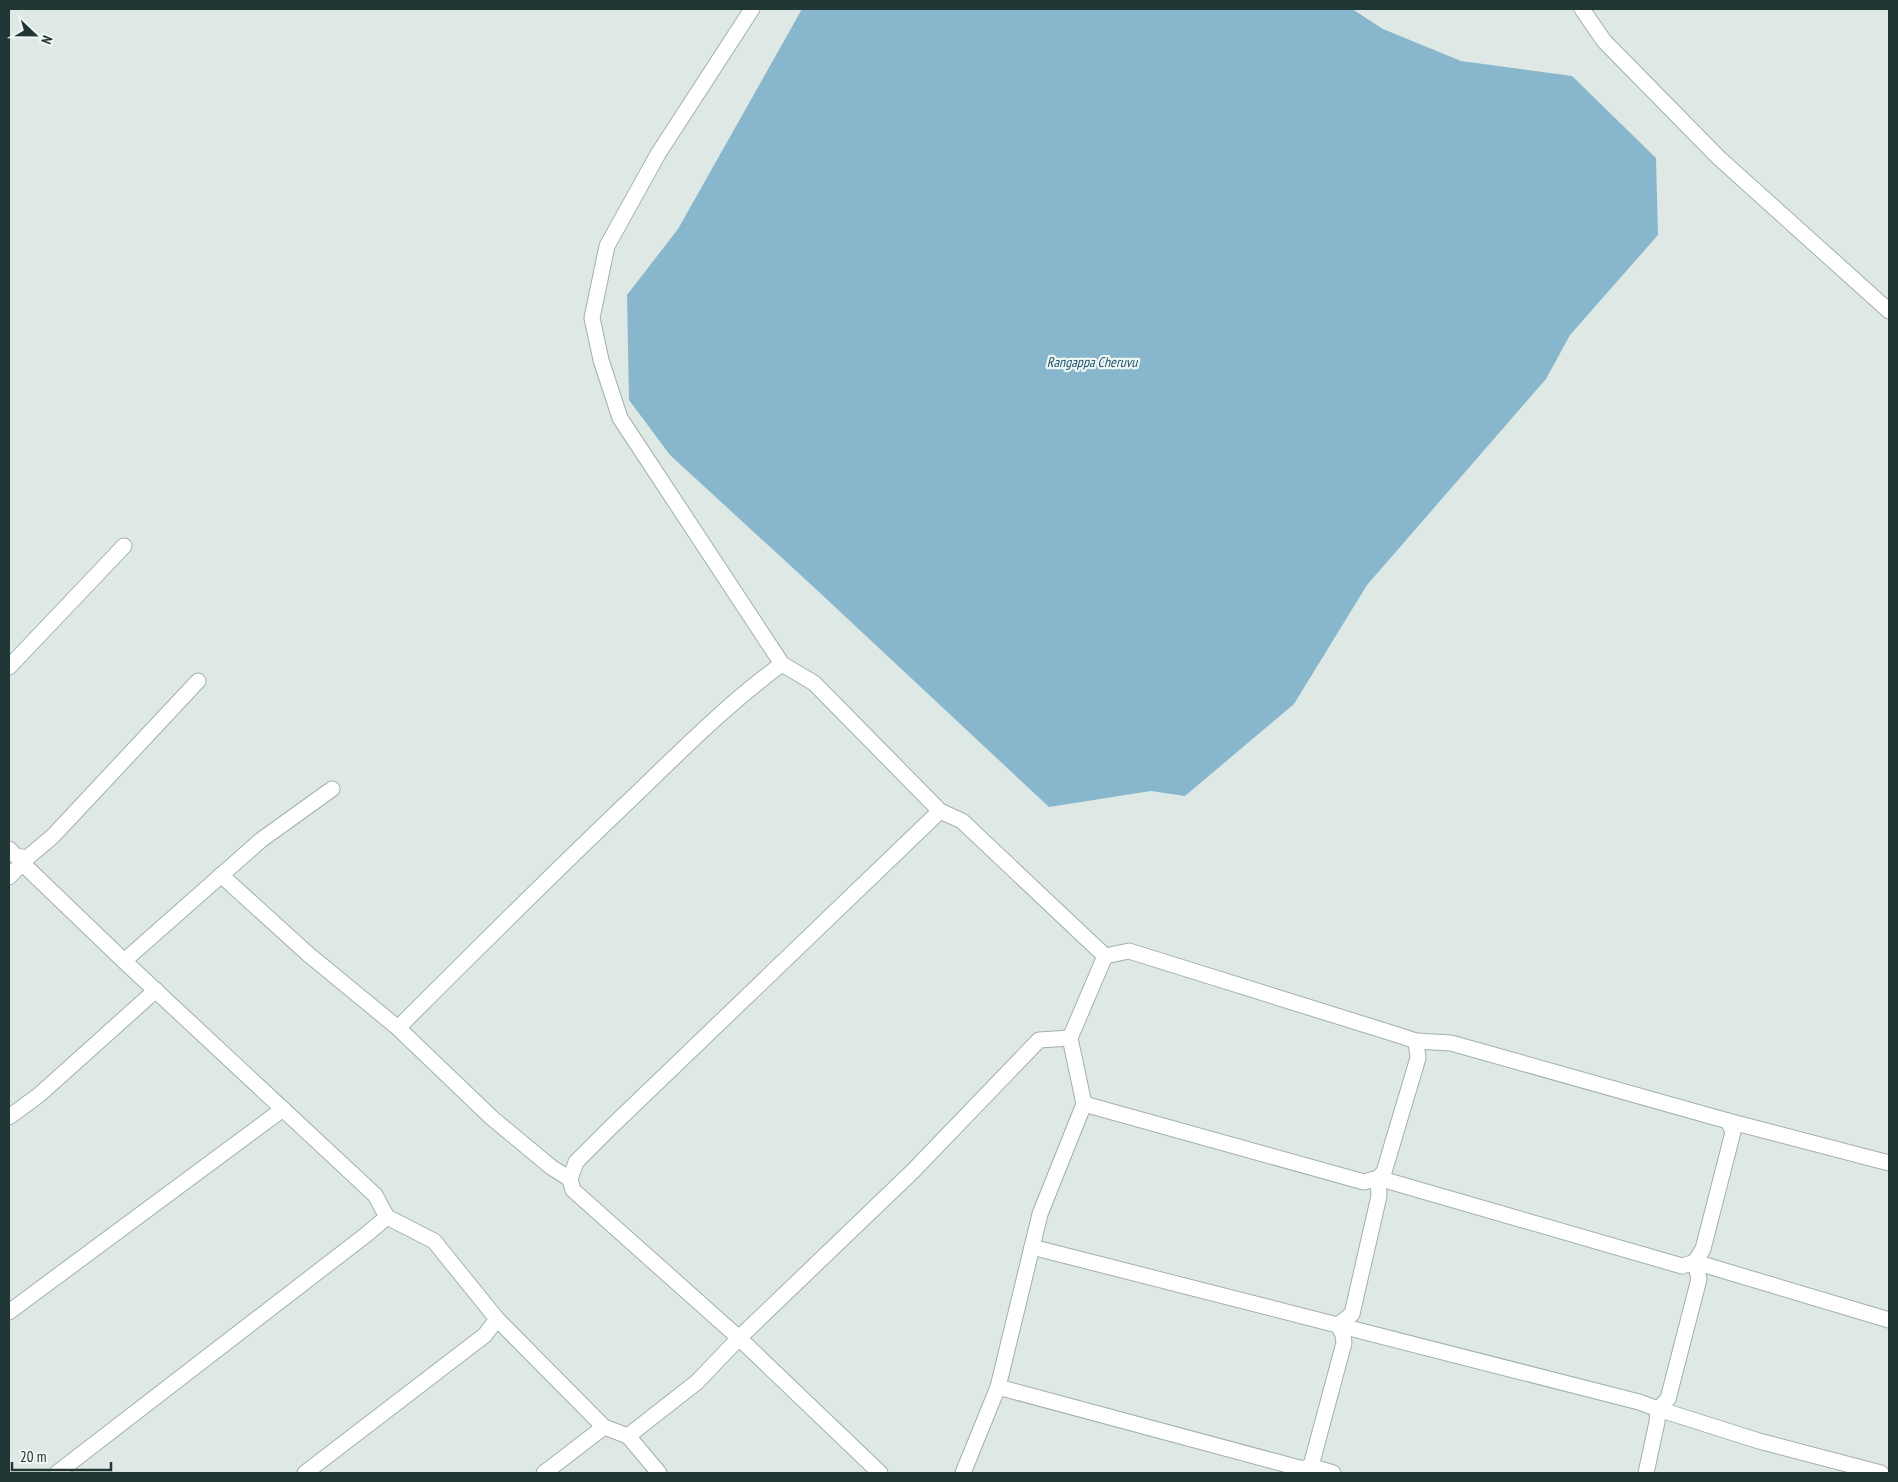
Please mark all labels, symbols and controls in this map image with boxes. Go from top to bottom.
north arrow [10,10,60,60]
text: N [37,33,57,47]
water label: Rangappa Cheruvu [1047,353,1138,371]
scale bar [12,1440,111,1472]
text: 20 m [20,1447,46,1466]

